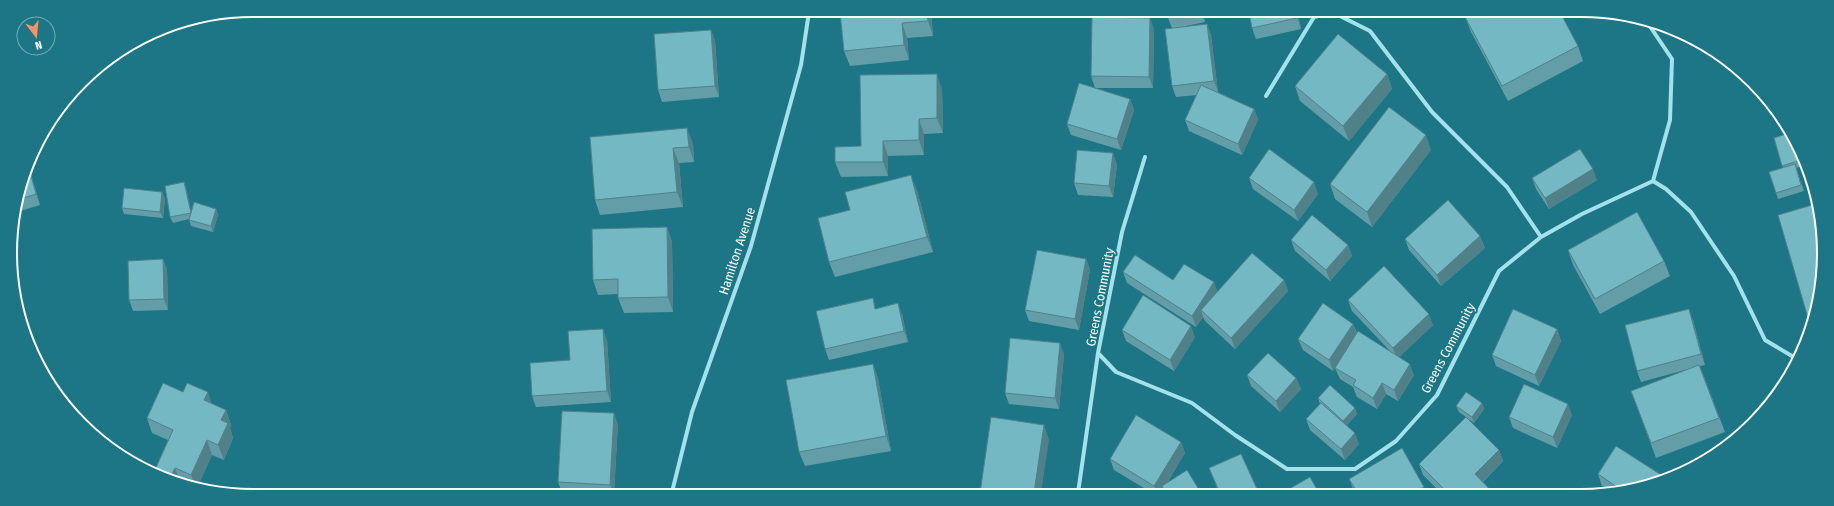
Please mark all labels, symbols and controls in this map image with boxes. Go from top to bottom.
north arrow [16,16,56,56]
text: N [34,38,44,52]
street label: Hamilton Avenue [716,205,758,297]
street label: Greens Community [1083,246,1117,348]
street label: Greens Community [1418,300,1478,396]

